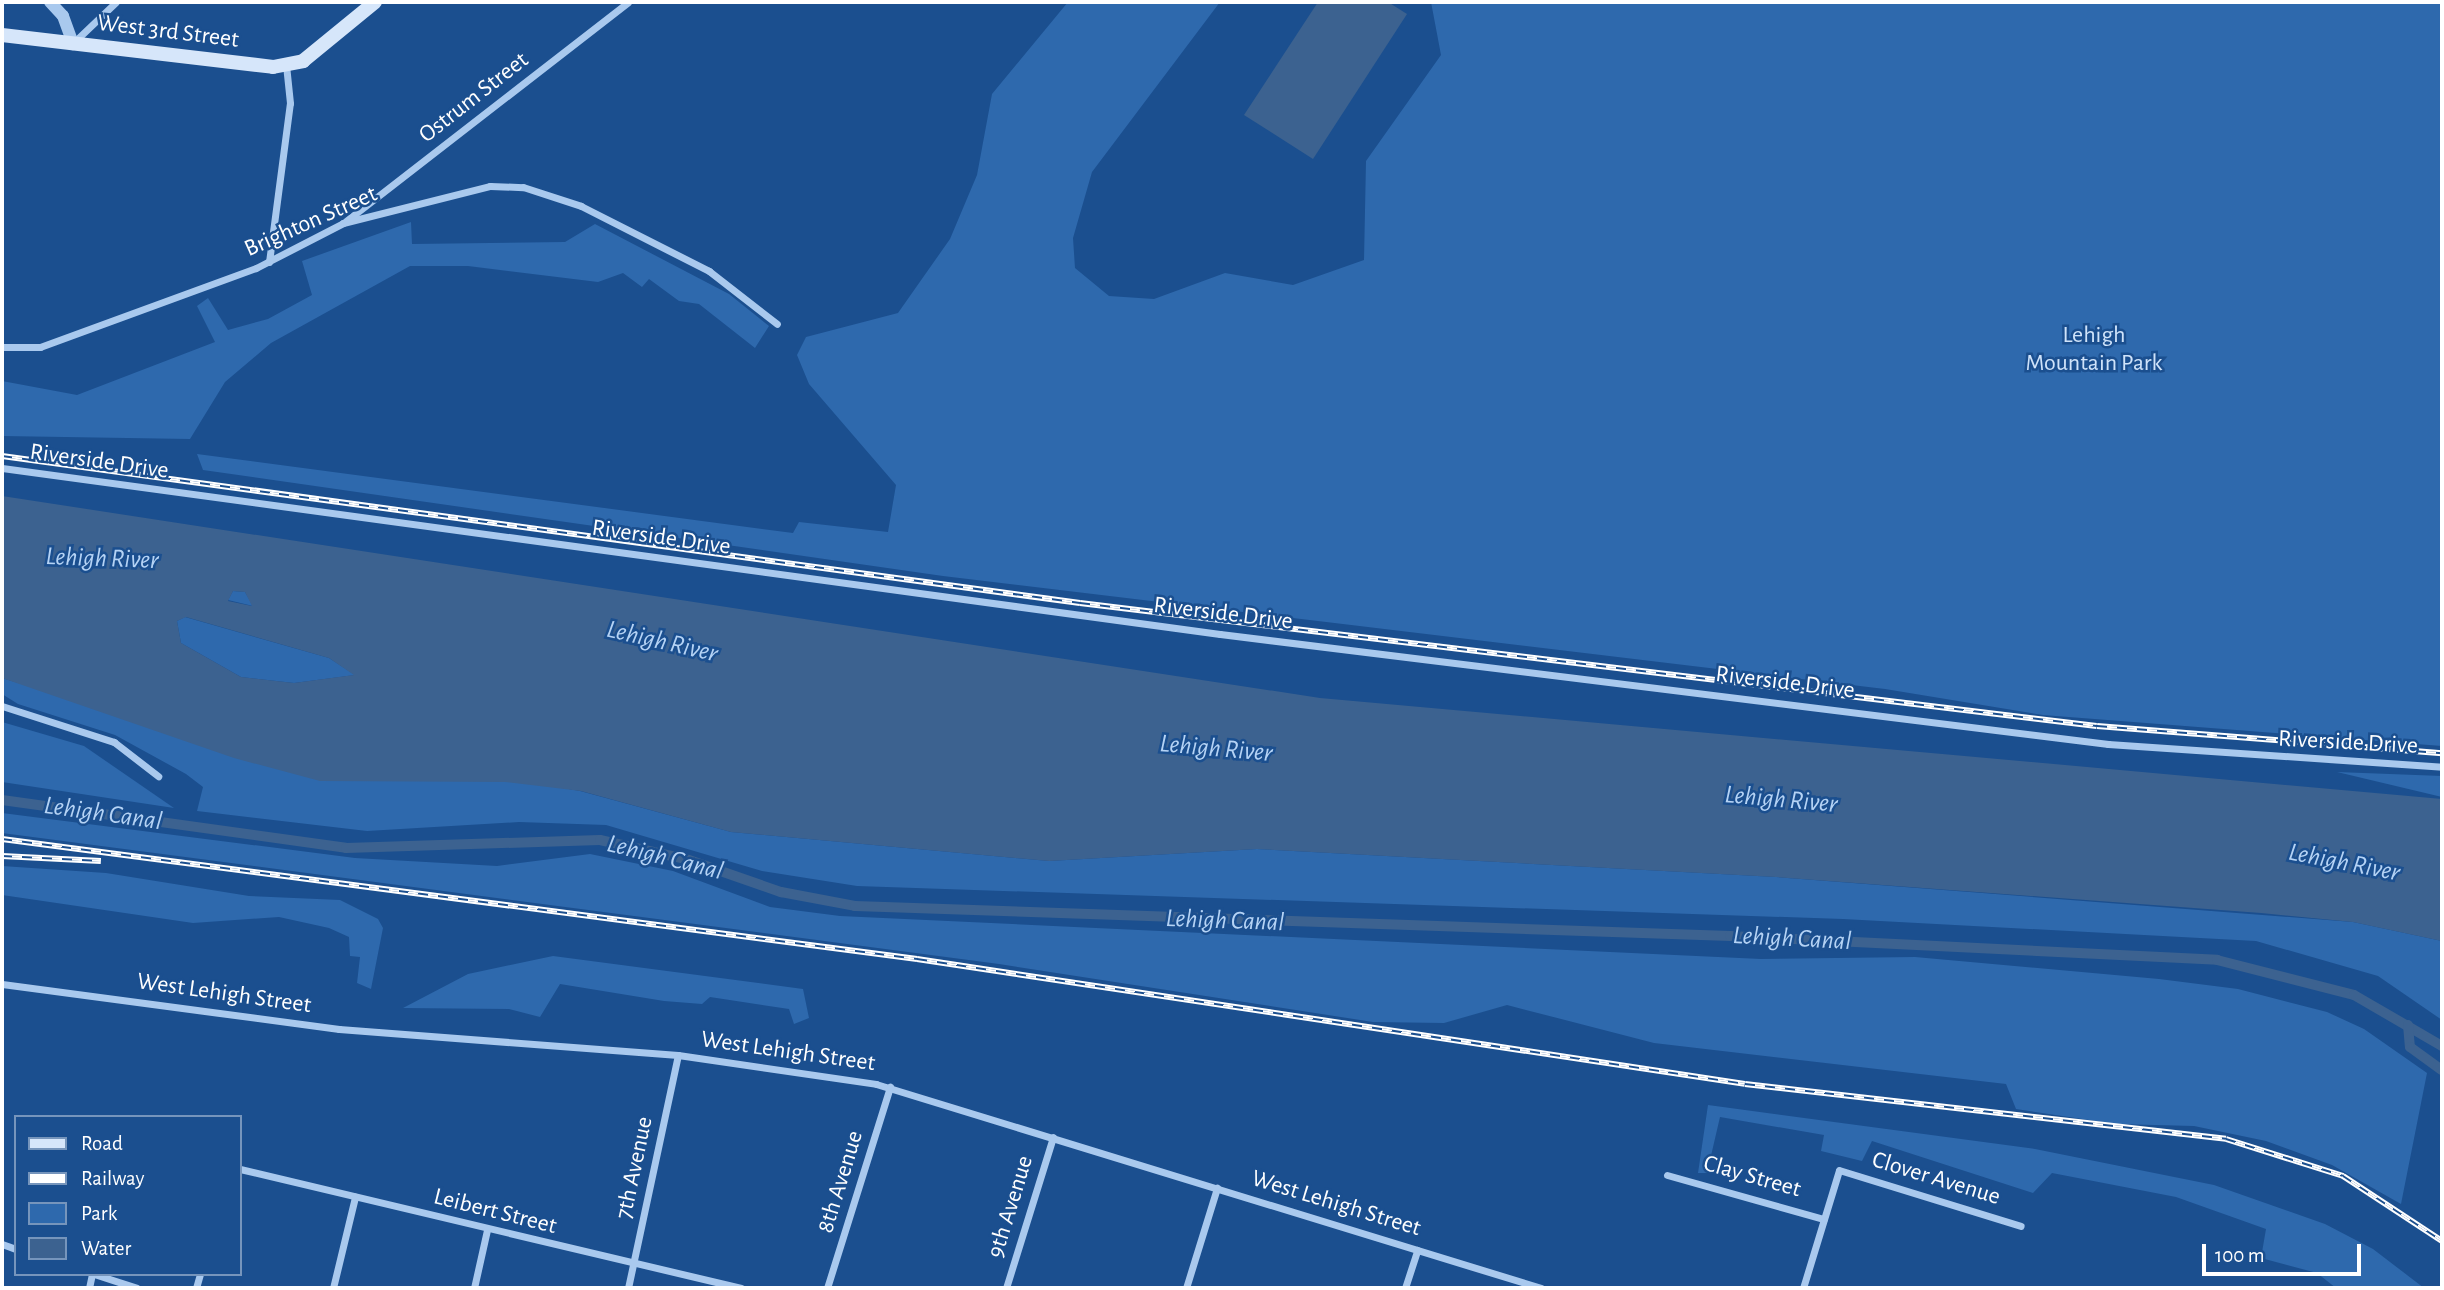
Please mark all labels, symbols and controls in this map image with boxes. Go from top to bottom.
street label: West 3rd Street [96,9,240,55]
street label: Ostrum Street [413,46,535,150]
street label: Brighton Street [240,180,382,264]
park label: Lehigh Mountain Park [2026,322,2162,378]
street label: Riverside Drive [28,438,170,486]
street label: Riverside Drive [590,514,732,562]
water label: Lehigh River [45,541,159,577]
street label: Riverside Drive [1152,591,1294,637]
water label: Lehigh River [603,614,721,670]
street label: Riverside Drive [1714,660,1856,706]
street label: Riverside Drive [2277,725,2419,761]
water label: Lehigh River [1158,729,1274,769]
water label: Lehigh River [1723,780,1839,820]
water label: Lehigh Canal [42,790,164,838]
water label: Lehigh Canal [603,828,727,888]
water label: Lehigh River [2286,837,2402,889]
water label: Lehigh Canal [1165,903,1285,939]
water label: Lehigh Canal [1732,920,1852,958]
street label: West Lehigh Street [135,968,313,1020]
street label: West Lehigh Street [699,1026,877,1078]
street label: 7th Avenue [610,1114,660,1222]
legend [14,1115,242,1276]
street label: 8th Avenue [812,1127,870,1237]
text: Road [81,1133,123,1154]
street label: Clover Avenue [1868,1146,2004,1212]
street label: Clay Street [1700,1149,1804,1205]
street label: 9th Avenue [982,1152,1040,1262]
street label: West Lehigh Street [1248,1165,1424,1243]
text: Railway [81,1168,144,1189]
street label: Leibert Street [430,1183,560,1241]
text: Park [81,1203,117,1224]
scale bar [2206,1230,2365,1274]
text: Water [81,1238,131,1259]
text: 100 m [2215,1245,2265,1266]

